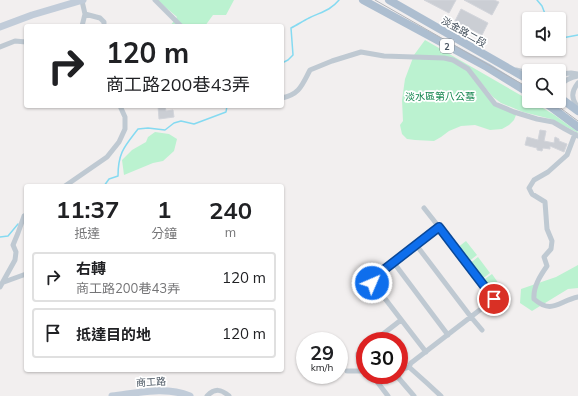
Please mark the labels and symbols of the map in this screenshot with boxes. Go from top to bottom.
street label: 淡金路二段 [439,14,489,50]
road number: 2 [440,39,454,53]
park label: 淡水區第八公墓 [405,90,475,103]
position arrow [351,262,393,304]
pin [477,282,511,316]
speed limit sign: 30 [356,332,408,384]
street label: 商工路 [136,375,166,389]

